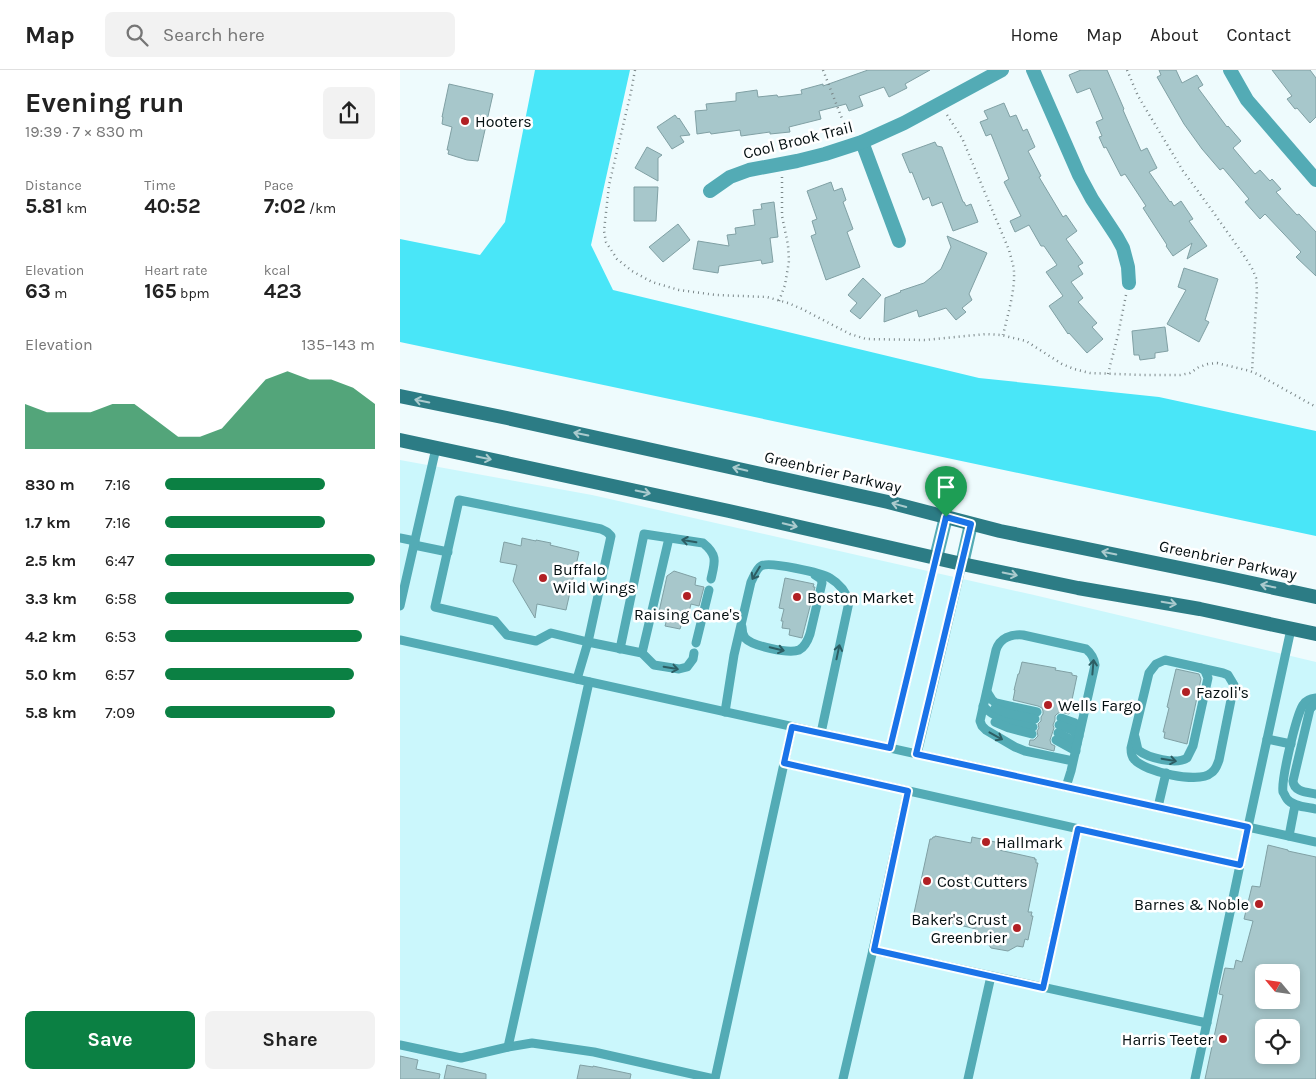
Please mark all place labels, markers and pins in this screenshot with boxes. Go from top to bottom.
place label: Hooters [475,112,532,131]
marker: Hooters [459,115,471,127]
pin [925,466,967,517]
place label: Buffalo Wild Wings [553,560,636,597]
marker: Buffalo Wild Wings [537,572,549,584]
place label: Boston Market [807,588,914,607]
marker: Raising Cane's [681,590,693,602]
marker: Boston Market [791,591,803,603]
place label: Raising Cane's [634,605,740,624]
place label: Fazoli's [1196,683,1249,702]
marker: Fazoli's [1180,686,1192,698]
place label: Wells Fargo [1058,696,1141,715]
marker: Wells Fargo [1042,699,1054,711]
place label: Hallmark [996,833,1063,852]
marker: Hallmark [980,836,992,848]
place label: Cost Cutters [937,872,1028,891]
marker: Cost Cutters [921,875,933,887]
place label: Barnes & Noble [1134,895,1249,914]
marker: Barnes & Noble [1253,898,1265,910]
place label: Baker's Crust Greenbrier [911,910,1007,947]
marker: Baker's Crust Greenbrier [1011,922,1023,934]
place label: Harris Teeter [1122,1030,1213,1049]
marker: Harris Teeter [1217,1033,1229,1045]

